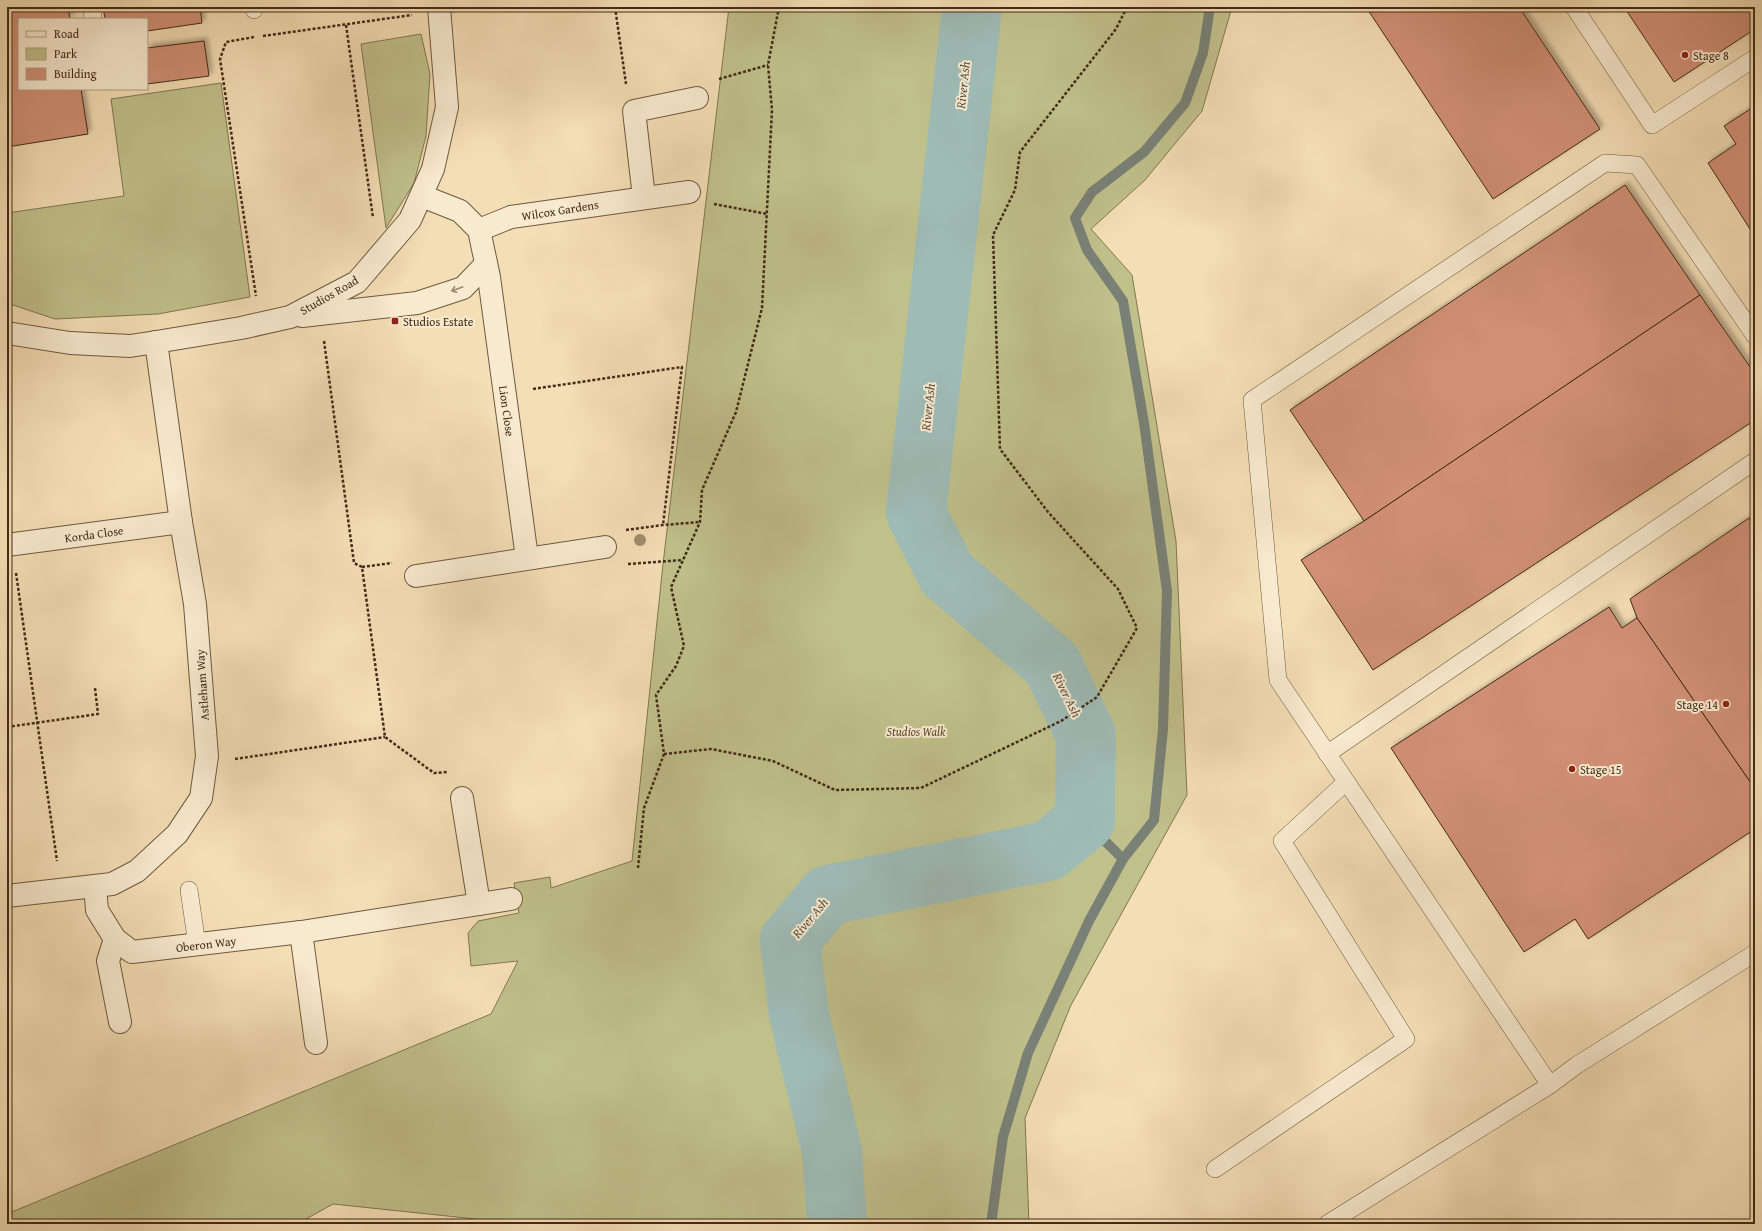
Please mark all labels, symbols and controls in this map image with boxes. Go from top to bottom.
legend [18,18,148,90]
text: Road [54,25,80,42]
text: Park [54,45,78,62]
place label: Stage 8 [1693,47,1729,64]
marker: Stage 8 [1680,50,1690,60]
water label: River Ash [951,60,975,111]
text: Building [54,65,97,82]
street label: Wilcox Gardens [520,195,600,224]
street label: Studios Road [297,271,362,319]
one-way arrow [452,286,464,294]
place label: Studios Estate [403,313,474,330]
marker: Studios Estate [390,316,400,326]
water label: River Ash [916,382,940,433]
street label: Lion Close [495,384,519,438]
street label: Korda Close [64,521,125,547]
street label: Astleham Way [191,649,213,721]
water label: River Ash [1048,669,1086,721]
place label: Stage 14 [1676,696,1718,713]
marker: Stage 14 [1721,699,1731,709]
park label: Studios Walk [887,723,946,740]
place label: Stage 15 [1580,761,1622,778]
marker: Stage 15 [1567,764,1577,774]
water label: River Ash [787,893,833,943]
street label: Oberon Way [175,932,237,956]

